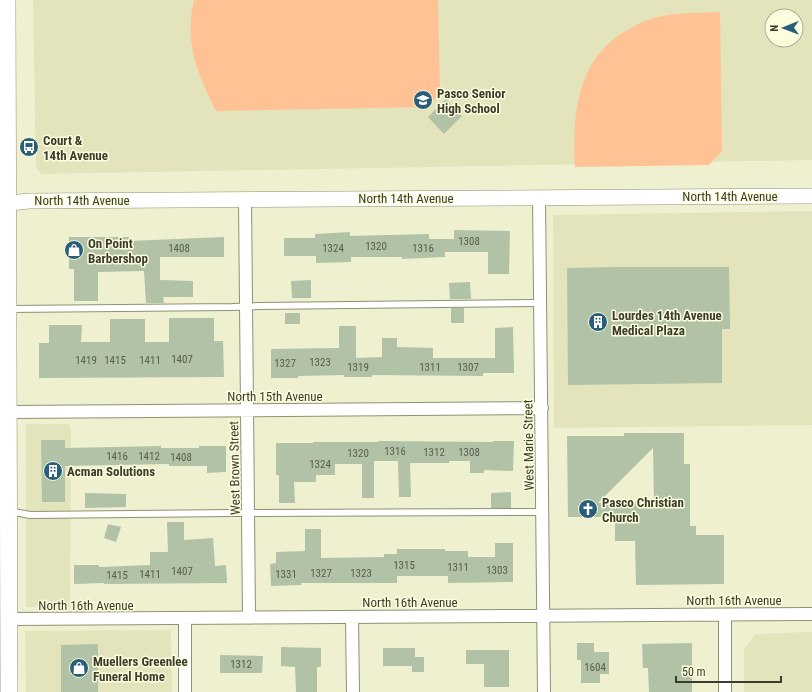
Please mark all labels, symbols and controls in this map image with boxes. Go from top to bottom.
north arrow [764,8,804,48]
text: N [768,24,781,32]
place label: Pasco Senior High School [437,86,506,116]
school or university icon: Pasco Senior High School [412,89,434,111]
place label: Court & 14th Avenue [43,133,108,163]
bus stop icon: Court & 14th Avenue [18,136,40,158]
street label: North 14th Avenue [682,189,778,204]
street label: North 14th Avenue [358,191,454,206]
street label: North 14th Avenue [34,193,130,208]
house number: 1308 [458,235,480,248]
place label: On Point Barbershop [88,236,148,266]
shop icon: On Point Barbershop [63,239,85,261]
house number: 1320 [365,240,387,253]
house number: 1408 [168,242,190,255]
house number: 1324 [322,242,344,255]
house number: 1316 [412,242,434,255]
place label: Lourdes 14th Avenue Medical Plaza [612,308,722,338]
building icon: Lourdes 14th Avenue Medical Plaza [587,311,609,333]
house number: 1407 [171,353,193,366]
house number: 1419 [75,354,97,367]
house number: 1415 [104,354,126,367]
house number: 1411 [139,354,161,367]
house number: 1323 [309,356,331,369]
house number: 1327 [274,357,296,370]
house number: 1319 [347,361,369,374]
house number: 1311 [419,361,441,374]
house number: 1307 [457,361,479,374]
street label: North 15th Avenue [227,389,323,404]
street label: West Marie Street [520,399,537,491]
street label: West Brown Street [226,421,243,515]
house number: 1316 [384,445,406,458]
house number: 1312 [423,446,445,459]
house number: 1308 [458,446,480,459]
house number: 1320 [347,447,369,460]
house number: 1416 [106,450,128,463]
house number: 1412 [138,450,160,463]
house number: 1408 [170,451,192,464]
house number: 1324 [309,458,331,471]
building icon: Acman Solutions [42,460,64,482]
place label: Acman Solutions [67,464,155,479]
place label: Pasco Christian Church [602,495,684,525]
church icon: Pasco Christian Church [577,498,599,520]
house number: 1315 [393,559,415,572]
house number: 1311 [447,561,469,574]
house number: 1303 [486,564,508,577]
house number: 1407 [171,565,193,578]
house number: 1327 [310,567,332,580]
house number: 1323 [350,567,372,580]
house number: 1411 [139,568,161,581]
house number: 1331 [275,568,297,581]
house number: 1415 [106,569,128,582]
street label: North 16th Avenue [686,593,782,608]
street label: North 16th Avenue [362,595,458,610]
street label: North 16th Avenue [38,598,134,613]
place label: Muellers Greenlee Funeral Home [93,654,188,684]
shop icon: Muellers Greenlee Funeral Home [68,657,90,679]
house number: 1312 [230,658,252,671]
scale bar [676,658,781,684]
house number: 1604 [584,661,606,674]
text: 50 m [682,665,706,679]

